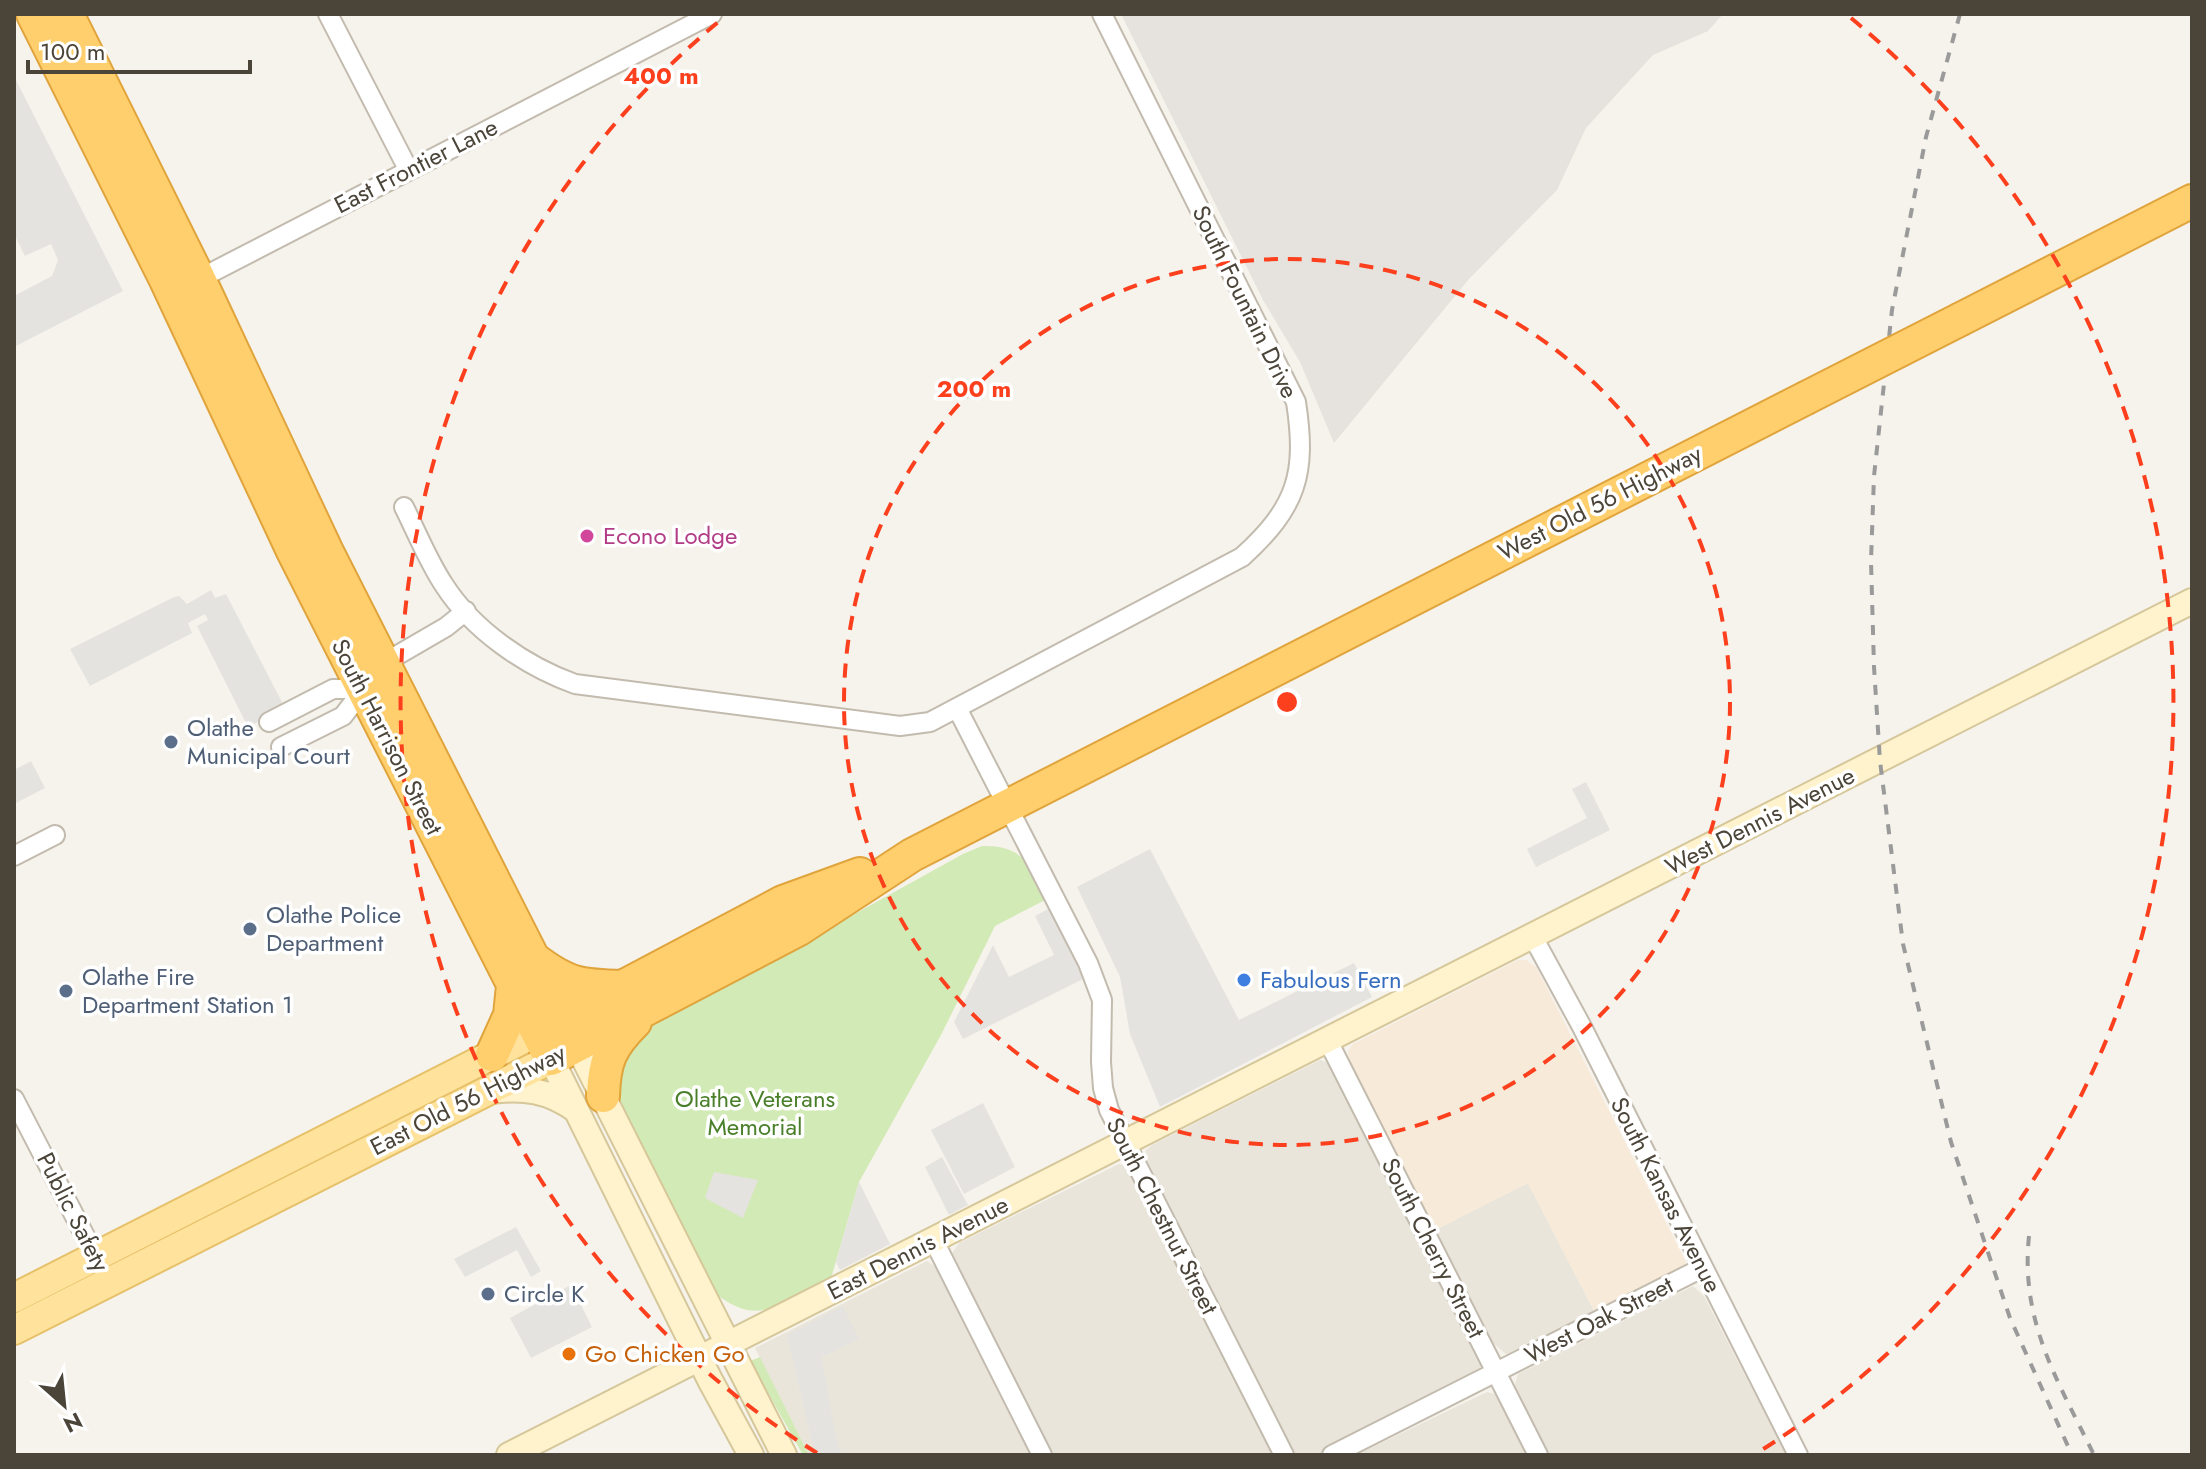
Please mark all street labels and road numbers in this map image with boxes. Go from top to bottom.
street label: East Frontier Lane [328,109,504,222]
street label: South Fountain Drive [1184,199,1307,404]
street label: West Old 56 Highway [1492,436,1708,569]
street label: South Harrison Street [323,633,452,841]
street label: West Dennis Avenue [1659,758,1861,883]
street label: East Old 56 Highway [364,1035,572,1164]
street label: South Kansas Avenue [1602,1091,1731,1298]
street label: South Chestnut Street [1098,1111,1227,1320]
street label: Public Safety [28,1146,119,1278]
street label: South Cherry Street [1373,1152,1494,1344]
street label: East Dennis Avenue [821,1187,1014,1308]
street label: West Oak Street [1518,1267,1679,1372]

